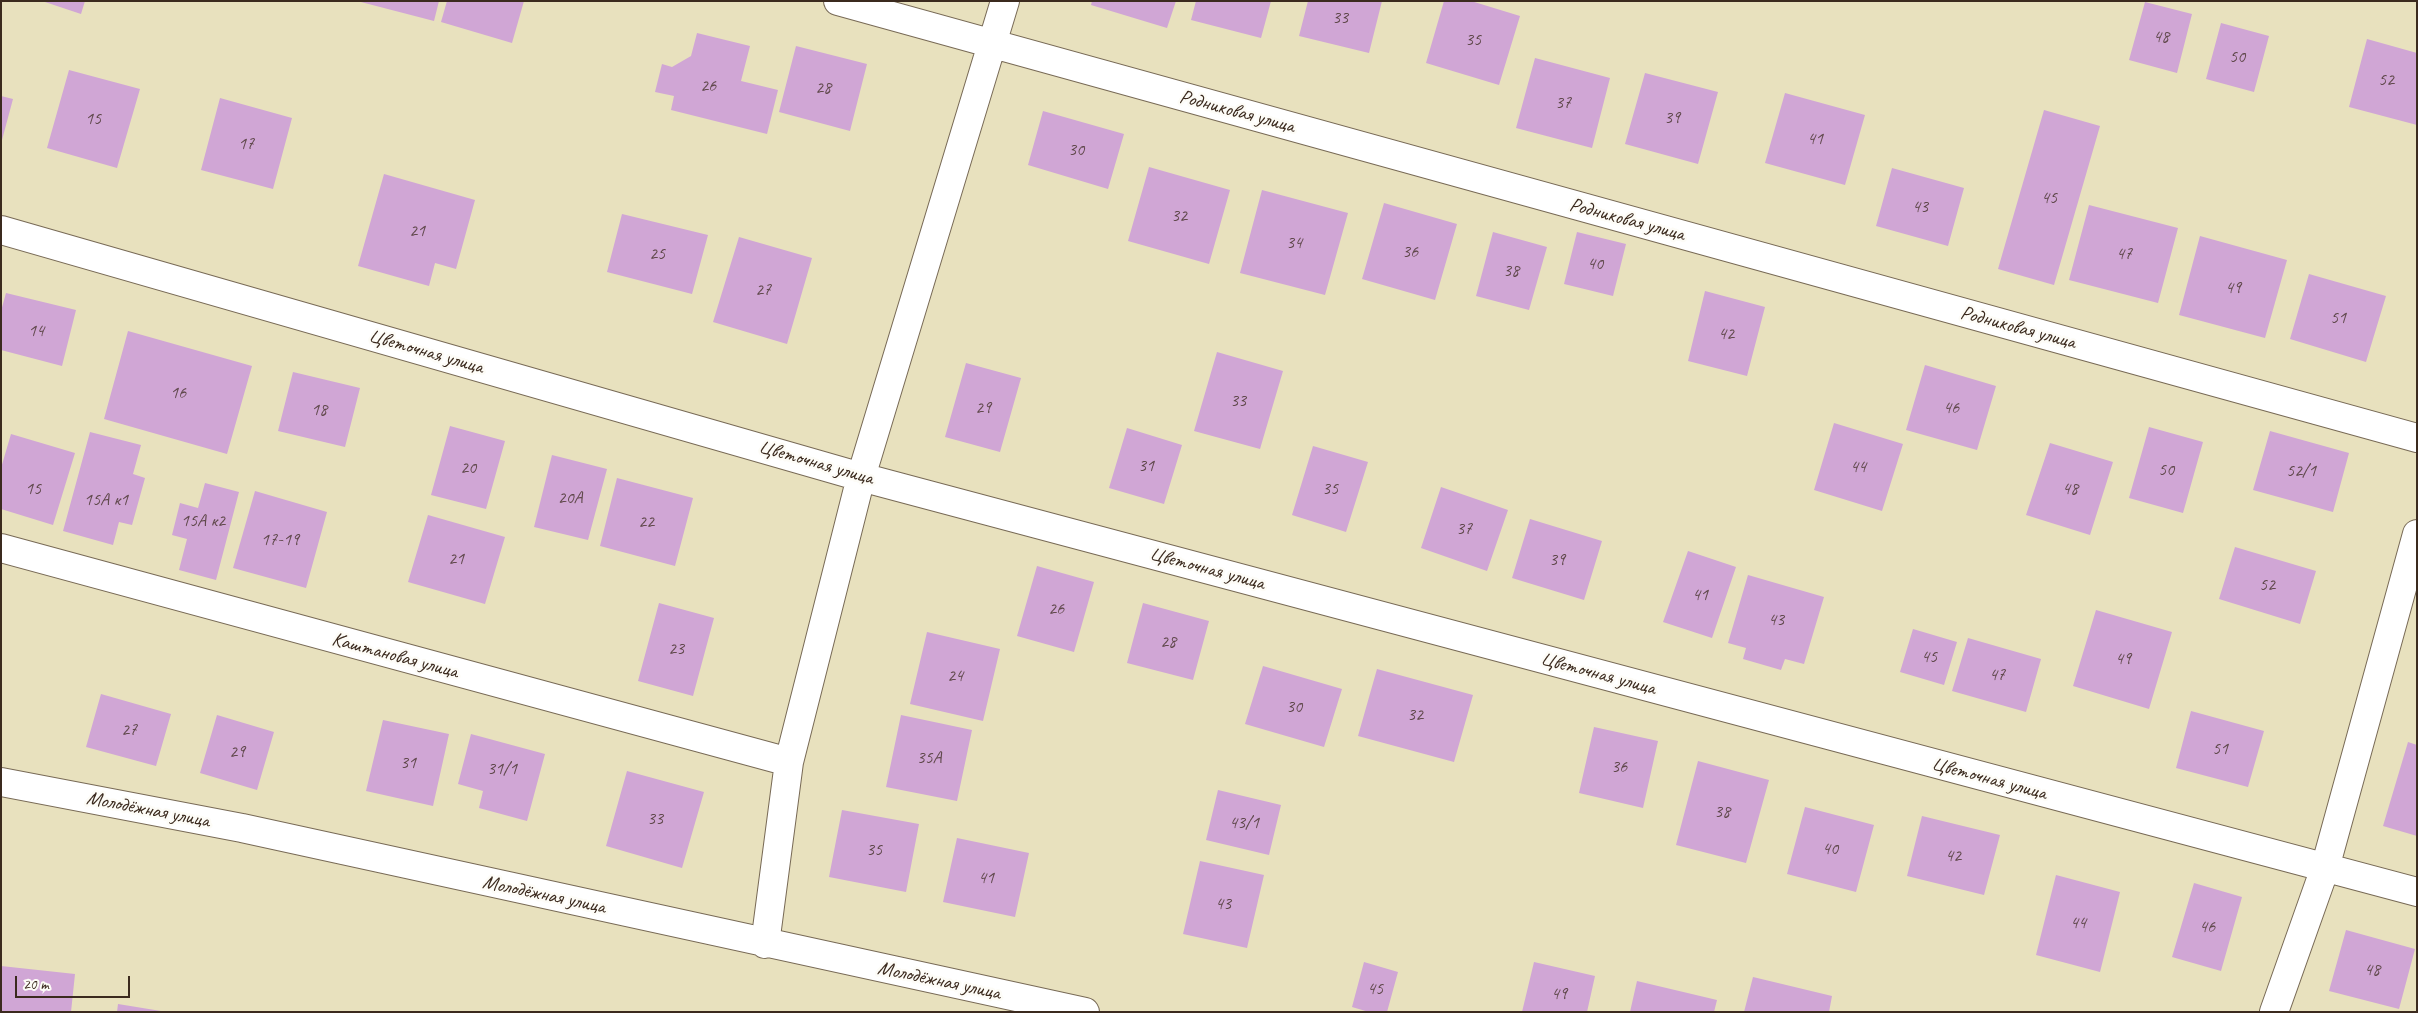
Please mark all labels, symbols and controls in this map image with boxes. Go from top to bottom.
house number: 33 [1332,7,1348,29]
house number: 48 [2153,26,2169,48]
house number: 35 [1465,29,1481,51]
house number: 50 [2229,46,2245,68]
house number: 52 [2378,69,2394,91]
house number: 26 [700,75,716,97]
house number: 28 [815,77,831,99]
street label: Родниковая улица [1177,85,1297,139]
house number: 37 [1555,92,1571,114]
house number: 39 [1664,107,1680,129]
house number: 15 [85,108,101,130]
house number: 41 [1807,128,1823,150]
house number: 17 [238,133,254,155]
house number: 30 [1068,139,1084,161]
house number: 45 [2041,187,2057,209]
street label: Родниковая улица [1567,193,1687,247]
house number: 43 [1912,196,1928,218]
house number: 32 [1171,205,1187,227]
house number: 21 [409,220,425,242]
house number: 34 [1286,232,1302,254]
house number: 36 [1402,241,1418,263]
house number: 25 [649,243,665,265]
house number: 47 [2116,243,2132,265]
house number: 40 [1587,253,1603,275]
house number: 38 [1503,260,1519,282]
house number: 49 [2225,277,2241,299]
house number: 27 [755,279,771,301]
street label: Родниковая улица [1958,301,2078,355]
house number: 51 [2330,307,2346,329]
house number: 14 [28,320,44,342]
house number: 42 [1718,323,1734,345]
street label: Цветочная улица [366,324,486,380]
house number: 16 [170,382,186,404]
house number: 33 [1230,390,1246,412]
house number: 29 [975,397,991,419]
house number: 46 [1943,397,1959,419]
house number: 18 [311,399,327,421]
street label: Цветочная улица [756,435,876,491]
house number: 31 [1138,455,1154,477]
house number: 44 [1850,456,1866,478]
house number: 20 [460,457,476,479]
house number: 50 [2158,459,2174,481]
house number: 52/1 [2286,460,2316,482]
house number: 15 [25,478,41,500]
house number: 35 [1322,478,1338,500]
house number: 48 [2062,478,2078,500]
house number: 20А [557,487,583,509]
house number: 15А к1 [84,489,128,511]
house number: 15А к2 [181,510,225,532]
house number: 22 [638,511,654,533]
house number: 37 [1456,518,1472,540]
house number: 17-19 [261,529,299,551]
street label: Цветочная улица [1147,542,1267,596]
house number: 21 [448,548,464,570]
house number: 39 [1549,549,1565,571]
house number: 52 [2259,574,2275,596]
house number: 41 [1692,584,1708,606]
house number: 26 [1048,598,1064,620]
house number: 43 [1768,609,1784,631]
street label: Каштановая улица [329,628,461,684]
house number: 28 [1160,631,1176,653]
house number: 23 [668,638,684,660]
house number: 45 [1921,646,1937,668]
street label: Цветочная улица [1538,647,1658,701]
house number: 49 [2115,648,2131,670]
house number: 47 [1989,664,2005,686]
house number: 24 [947,665,963,687]
house number: 30 [1286,696,1302,718]
house number: 32 [1407,704,1423,726]
house number: 27 [121,719,137,741]
house number: 51 [2212,738,2228,760]
house number: 29 [229,741,245,763]
house number: 35А [916,747,942,769]
house number: 31 [400,752,416,774]
street label: Цветочная улица [1929,752,2049,806]
house number: 36 [1611,756,1627,778]
house number: 31/1 [487,758,517,780]
street label: Молодёжная улица [84,786,212,834]
house number: 38 [1714,801,1730,823]
house number: 33 [647,808,663,830]
house number: 43/1 [1229,812,1259,834]
house number: 40 [1822,838,1838,860]
house number: 35 [866,839,882,861]
house number: 42 [1945,845,1961,867]
house number: 41 [978,867,994,889]
street label: Молодёжная улица [480,870,608,920]
house number: 43 [1215,893,1231,915]
house number: 44 [2070,912,2086,934]
house number: 46 [2199,916,2215,938]
street label: Молодёжная улица [875,956,1003,1006]
house number: 48 [2364,959,2380,981]
scale bar [18,966,132,998]
text: 20 m [23,975,49,994]
house number: 45 [1367,978,1383,1000]
house number: 49 [1551,983,1567,1005]

